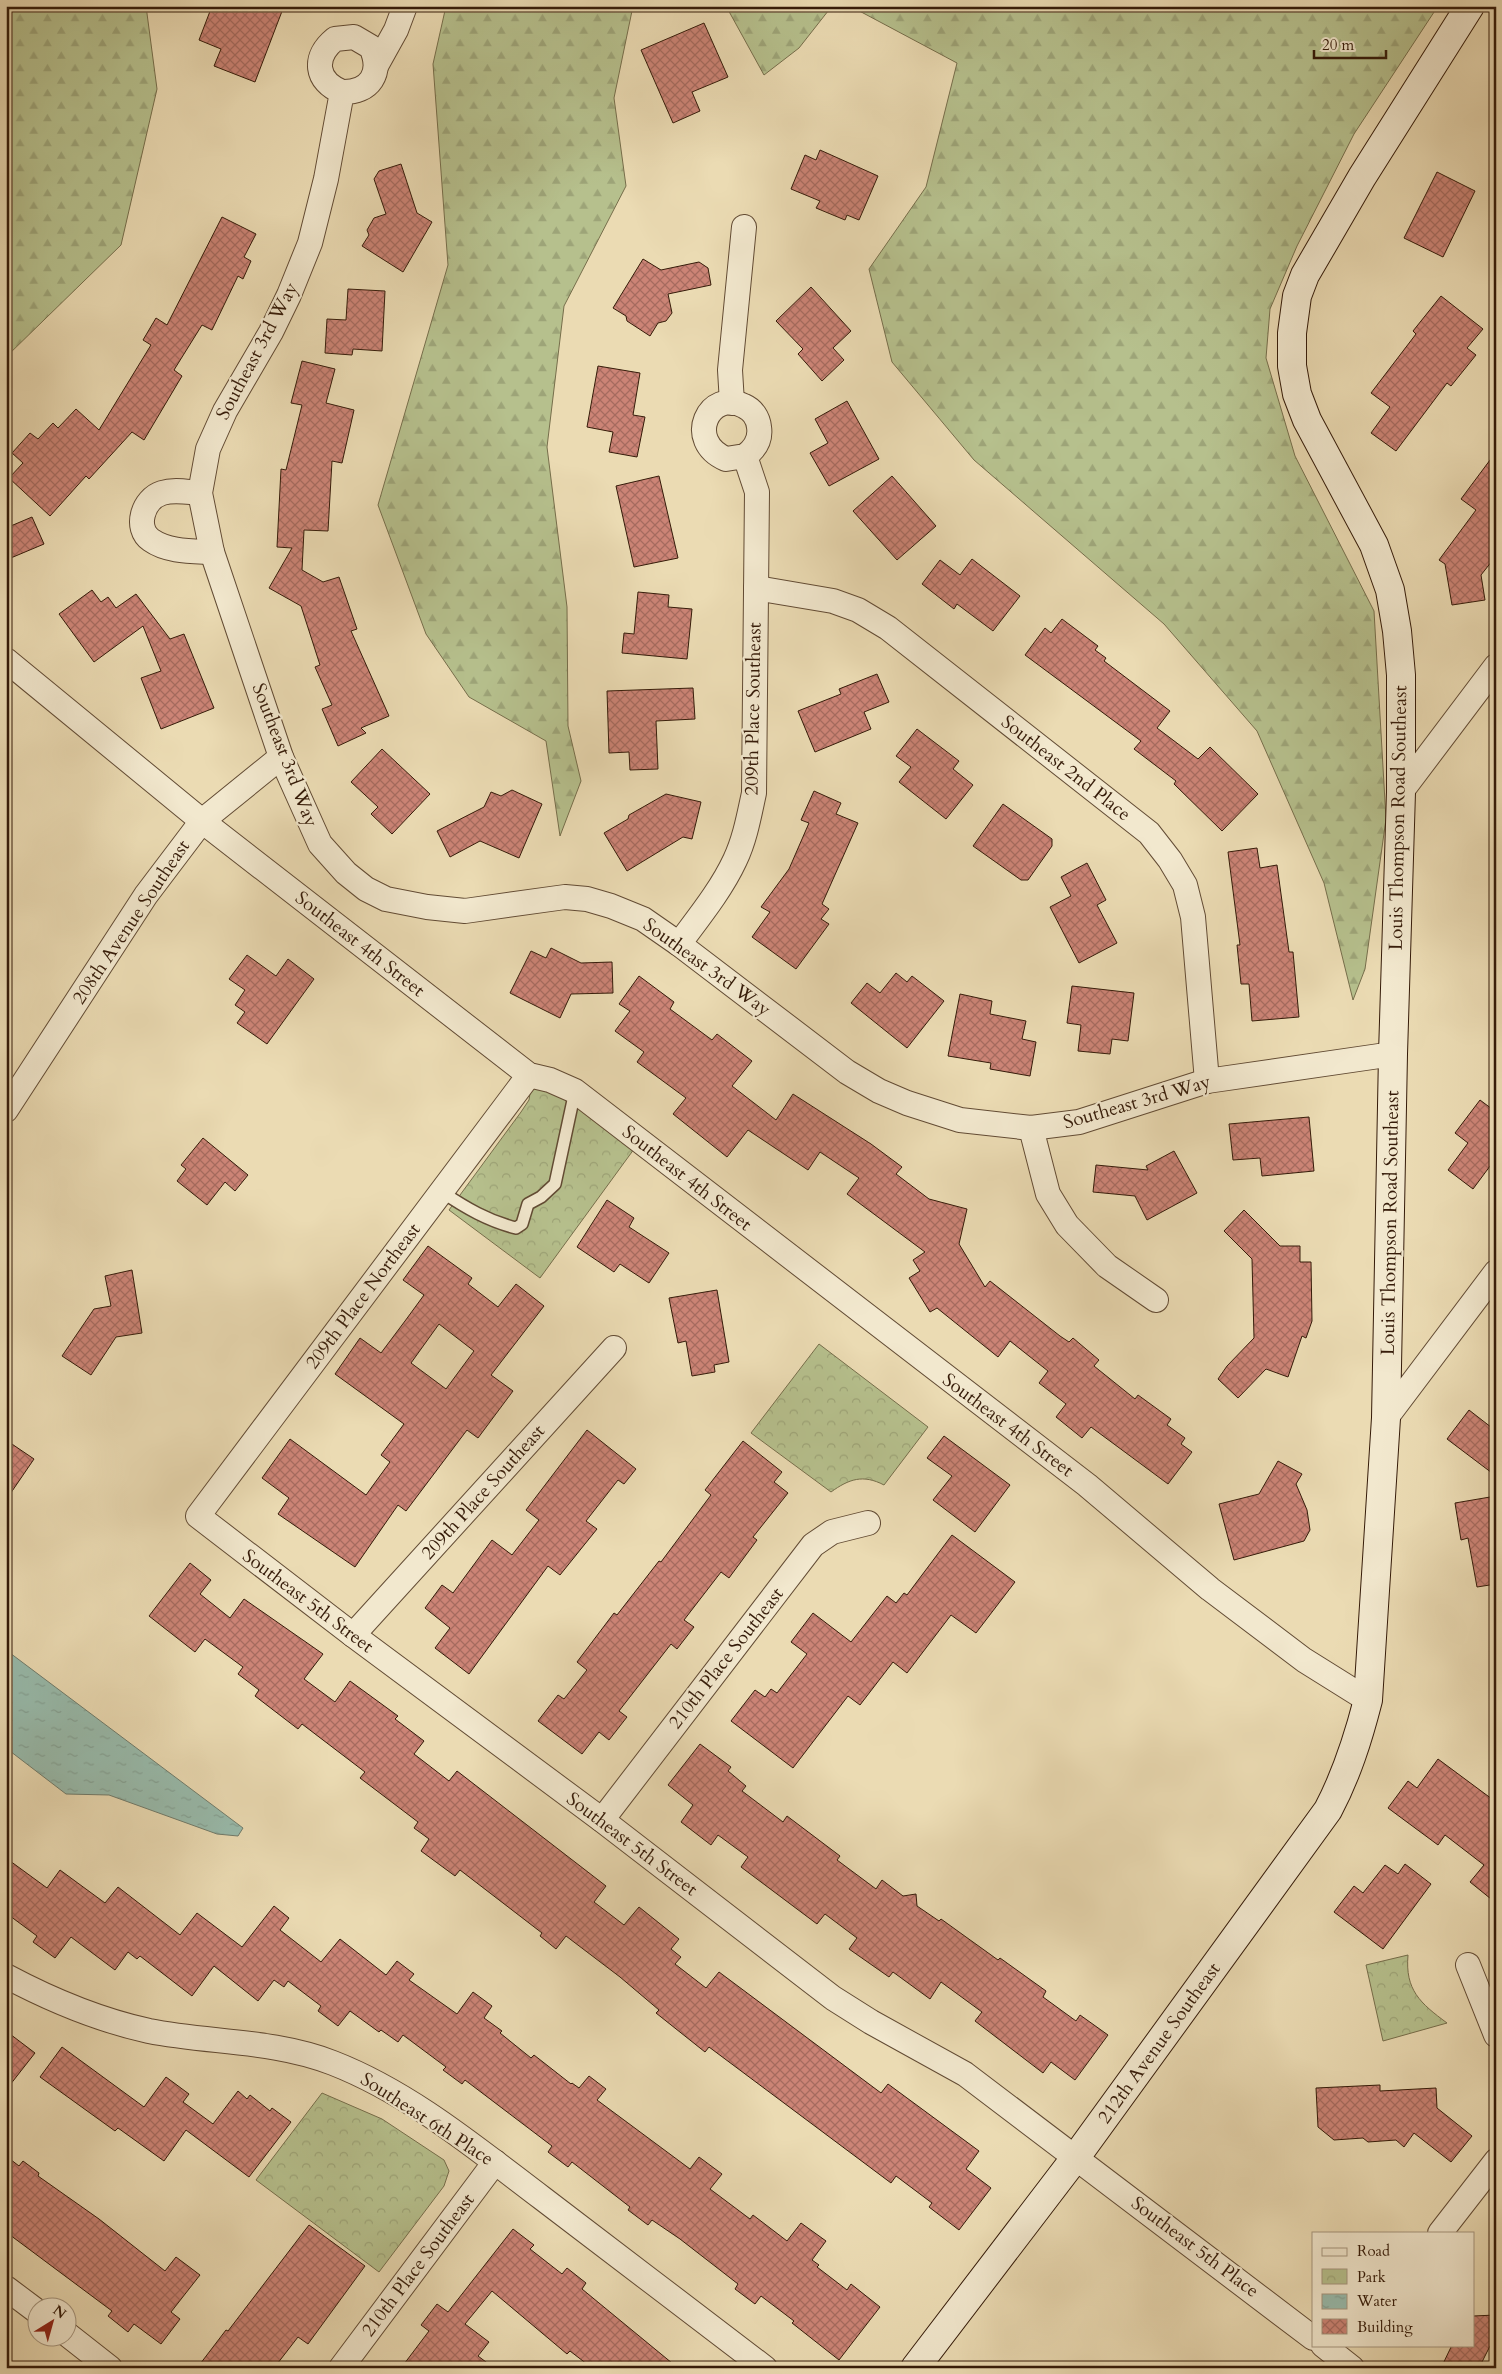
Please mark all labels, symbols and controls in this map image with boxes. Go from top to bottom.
scale bar [1314,28,1387,60]
text: 20 m [1322,35,1354,55]
street label: Southeast 3rd Way [210,278,304,424]
street label: 209th Place Southeast [738,622,768,796]
street label: Southeast 3rd Way [246,679,324,831]
street label: Louis Thompson Road Southeast [1383,685,1413,951]
street label: Southeast 2nd Place [996,709,1136,827]
street label: 208th Avenue Southeast [66,835,196,1009]
street label: Southeast 4th Street [290,885,430,1003]
street label: Southeast 3rd Way [638,912,776,1022]
street label: Southeast 3rd Way [1060,1069,1214,1135]
street label: Louis Thompson Road Southeast [1375,1090,1405,1356]
street label: Southeast 4th Street [617,1119,757,1237]
street label: 209th Place Northeast [300,1218,426,1374]
street label: Southeast 4th Street [937,1367,1079,1483]
street label: 209th Place Southeast [415,1419,551,1565]
street label: Southeast 5th Street [237,1543,379,1659]
street label: 210th Place Southeast [662,1582,790,1734]
street label: Southeast 5th Street [561,1786,703,1902]
street label: 212th Avenue Southeast [1092,1957,1226,2129]
street label: Southeast 6th Place [355,2066,499,2172]
street label: 210th Place Southeast [355,2188,481,2342]
street label: Southeast 5th Place [1126,2190,1264,2304]
legend [1312,2232,1474,2346]
text: Road [1357,2241,1390,2261]
text: Park [1357,2267,1386,2287]
text: Water [1356,2291,1398,2311]
north arrow [28,2296,78,2346]
text: N [49,2301,70,2323]
text: Building [1357,2317,1413,2337]

